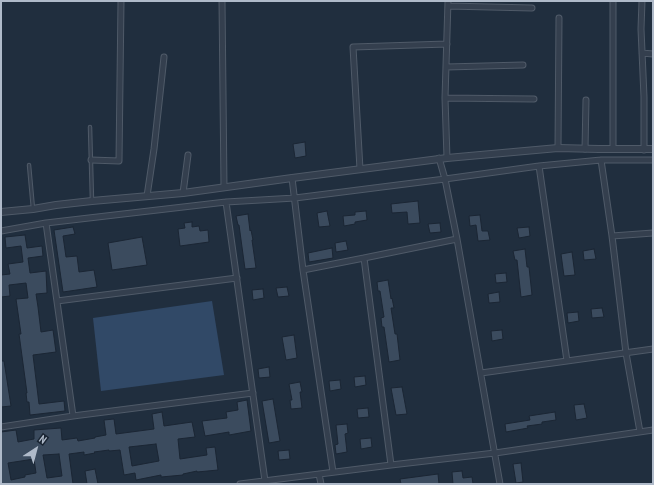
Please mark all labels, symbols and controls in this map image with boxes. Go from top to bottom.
north arrow [16,429,56,469]
text: N [37,432,50,447]

